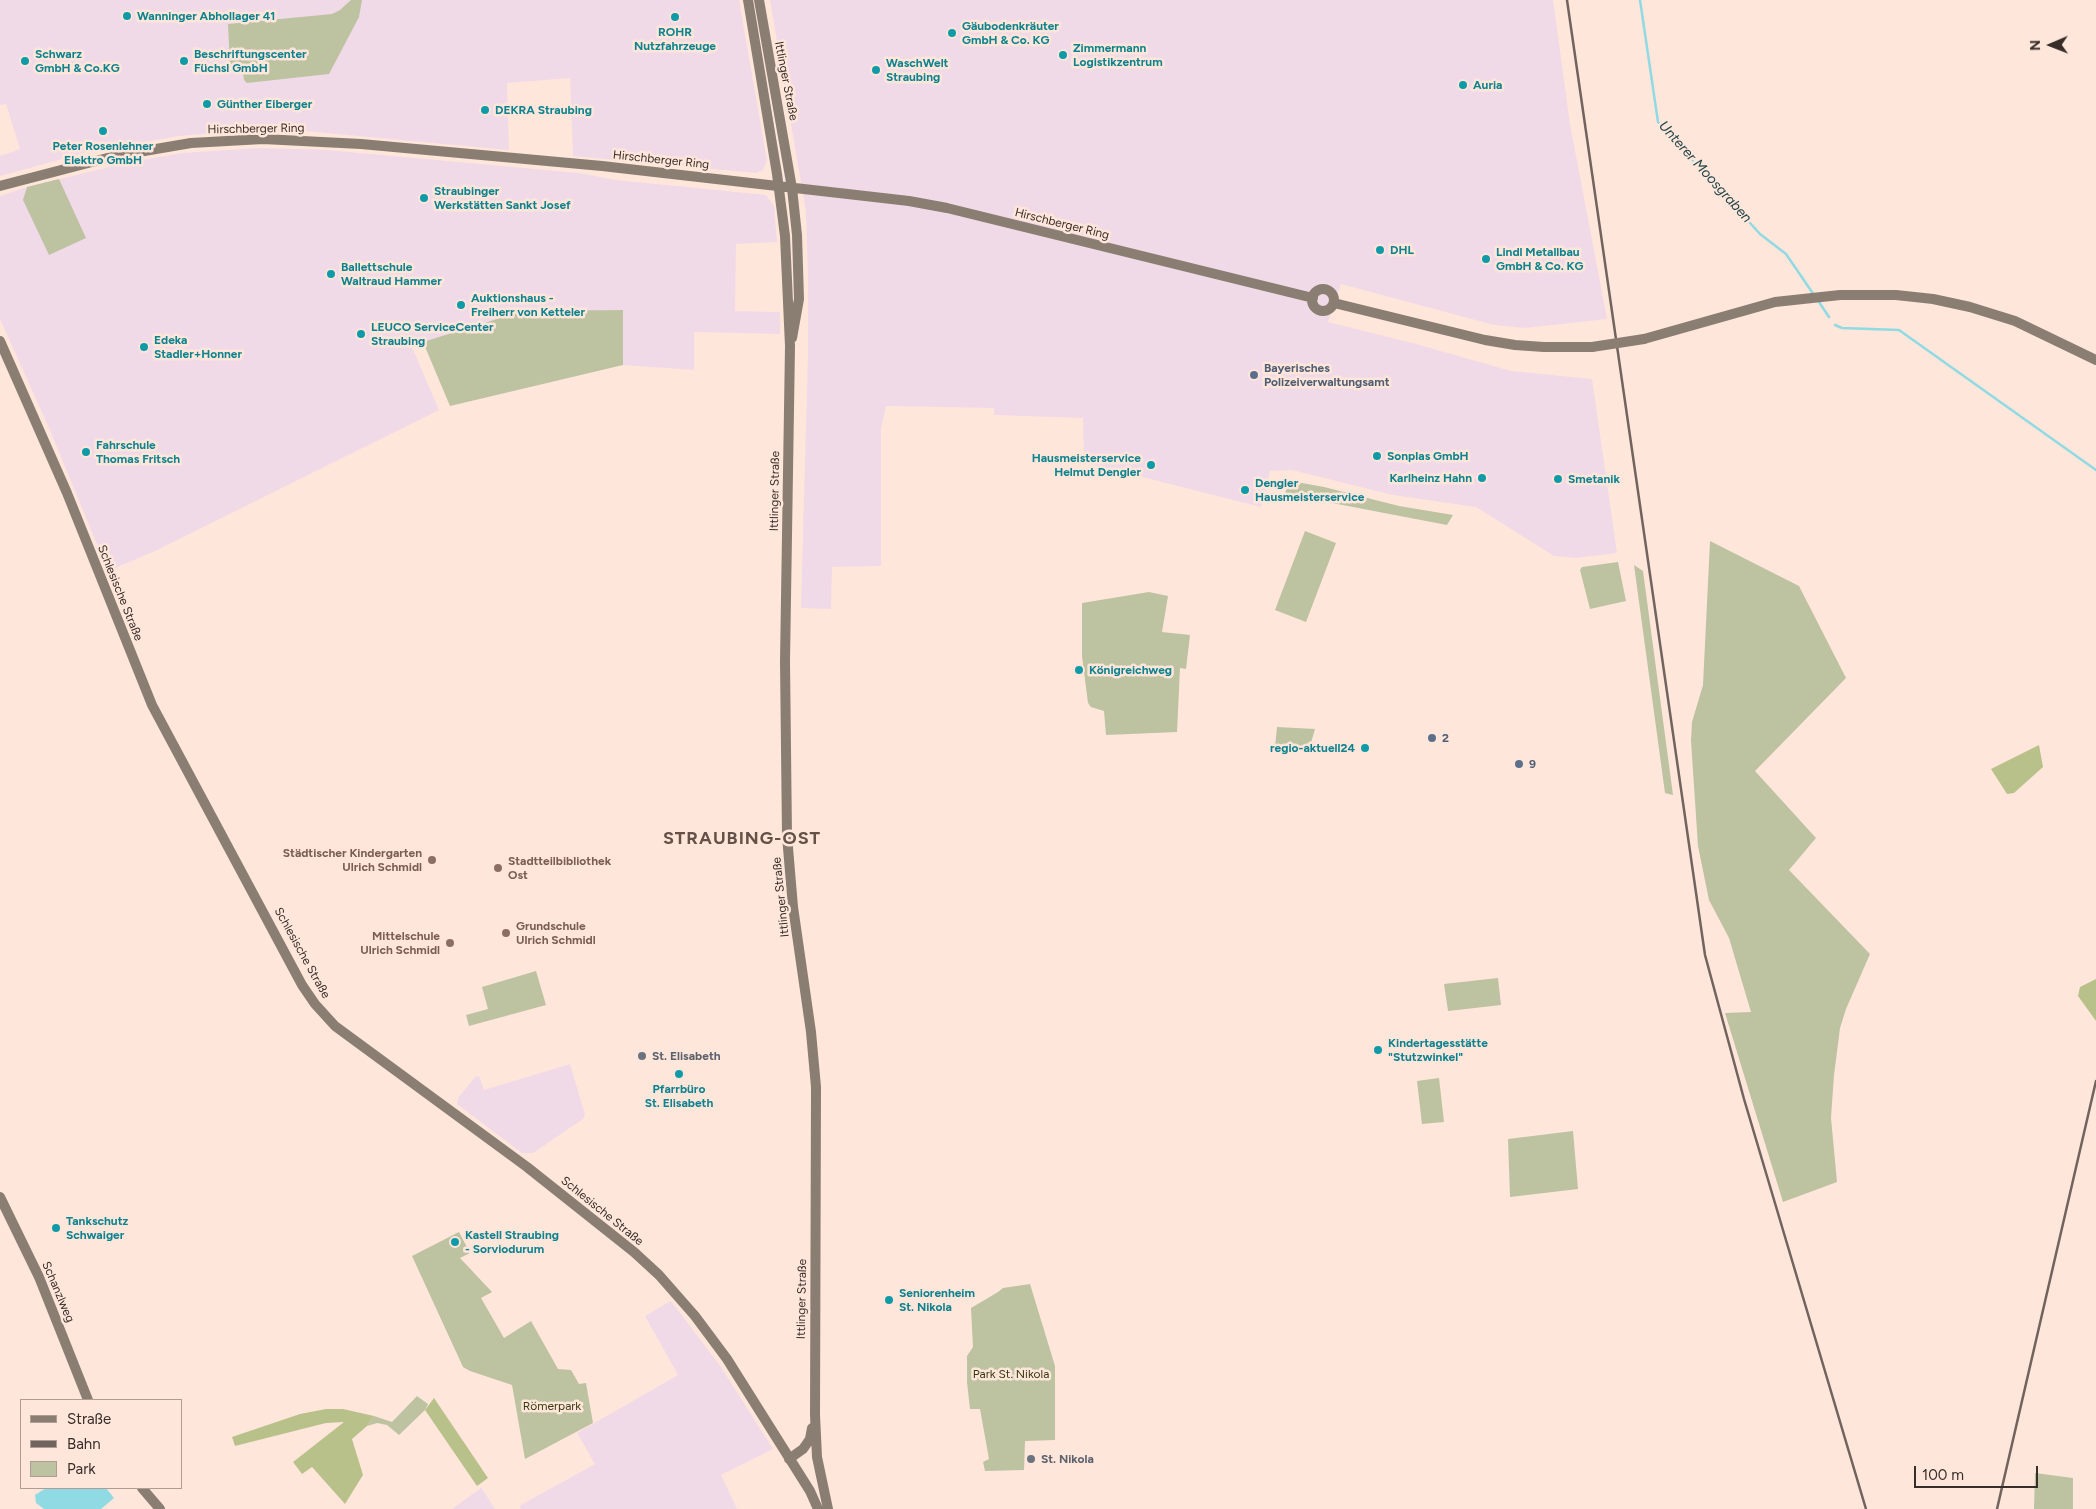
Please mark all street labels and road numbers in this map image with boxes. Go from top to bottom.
street label: Ittlinger Straße [771,40,801,122]
street label: Hirschberger Ring [207,121,305,137]
street label: Hirschberger Ring [612,148,710,172]
street label: Hirschberger Ring [1013,205,1111,243]
street label: Ittlinger Straße [767,451,783,531]
street label: Schlesische Straße [94,543,146,643]
street label: Ittlinger Straße [770,856,792,938]
street label: Schlesische Straße [271,905,333,1001]
street label: Schlesische Straße [558,1173,646,1249]
street label: Schanzlweg [39,1259,77,1325]
street label: Ittlinger Straße [794,1259,810,1339]

